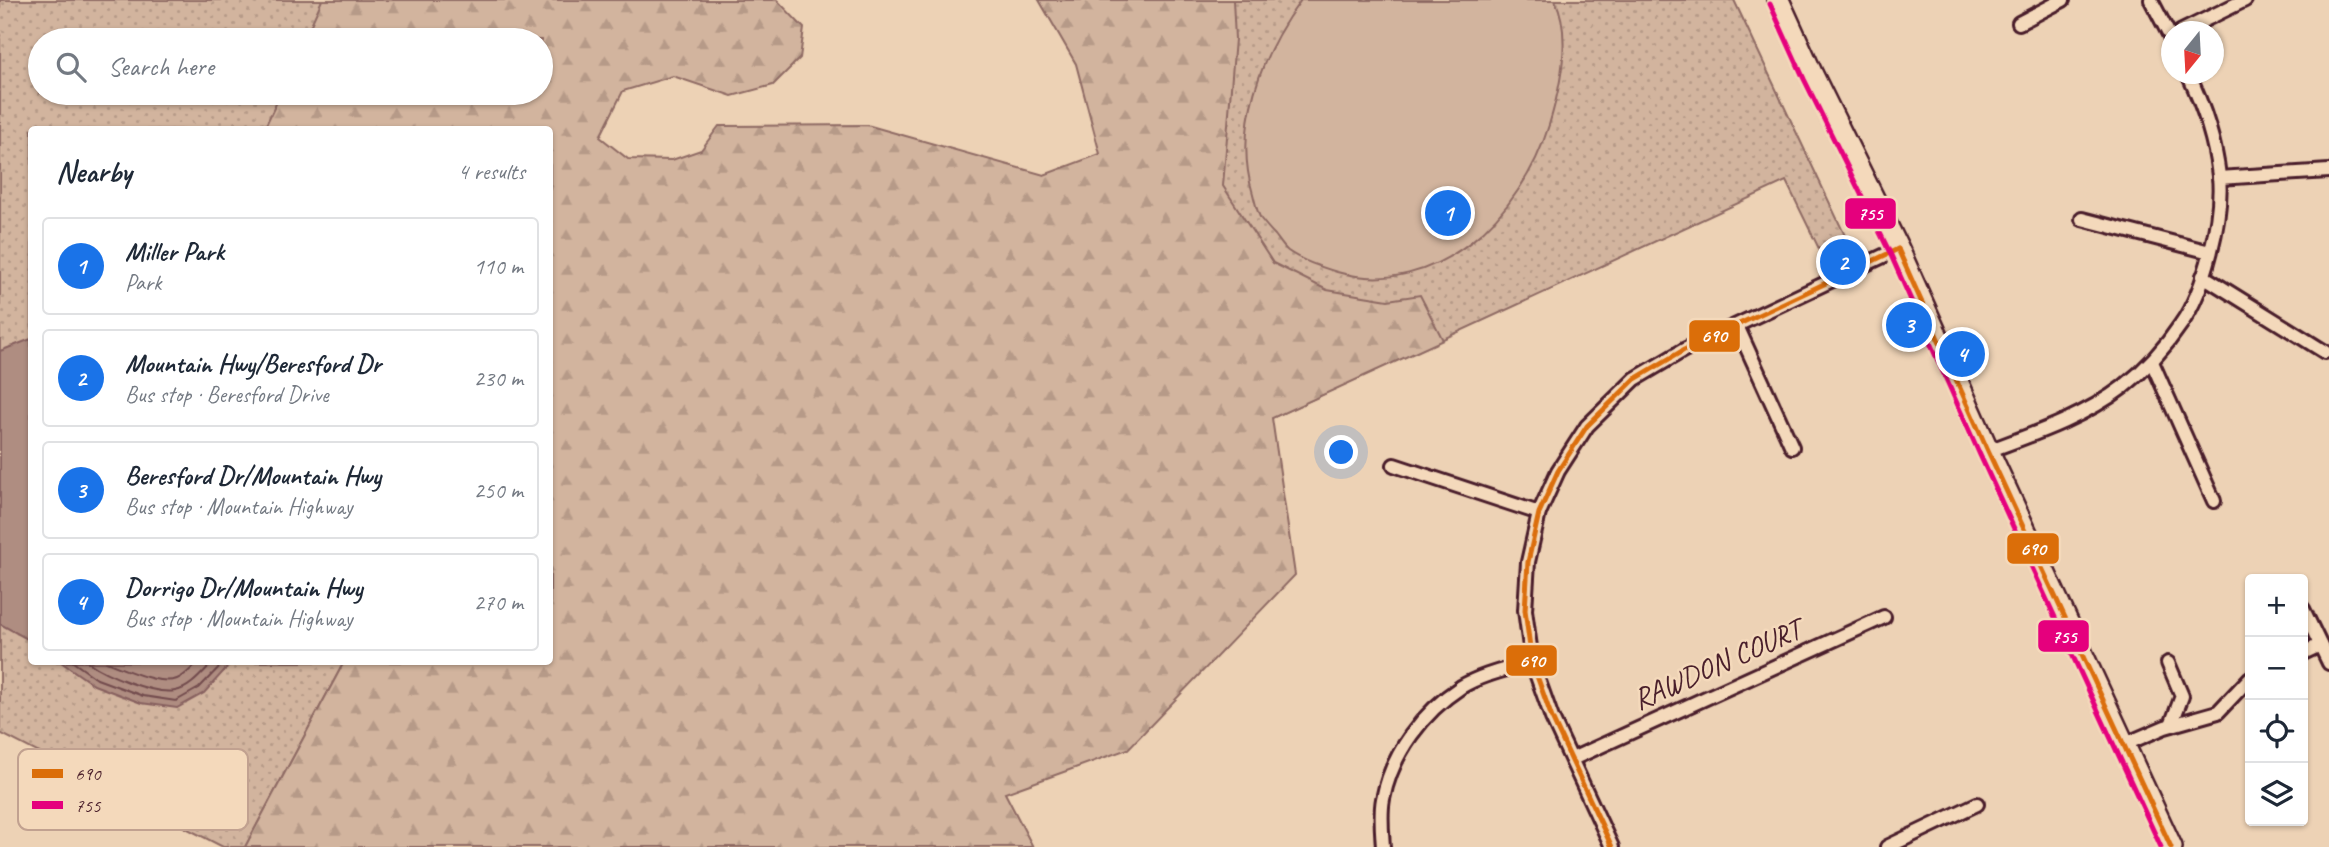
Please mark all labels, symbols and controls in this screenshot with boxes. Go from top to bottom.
north arrow [2161,21,2224,84]
search box [28,28,553,105]
icon: search [52,48,90,86]
text: Search here [108,50,214,83]
text: Nearby [56,153,132,191]
text: 4 results [458,157,525,186]
pin: 1 [1425,187,1471,239]
line badge: 755 [1844,197,1897,230]
text: 755 [1858,202,1884,226]
text: Miller Park [125,235,224,268]
pin: 2 [1820,236,1866,288]
text: 1 [76,252,86,281]
text: 110 m [474,252,523,281]
text: Park [125,268,161,297]
pin: 3 [1886,299,1932,351]
line badge: 690 [1688,319,1741,353]
text: 690 [1701,324,1729,348]
pin: 4 [1939,328,1985,380]
text: Mountain Hwy/Beresford Dr [125,347,381,380]
text: 2 [76,364,86,393]
text: 230 m [474,364,523,393]
text: Bus stop · Beresford Drive [125,380,329,409]
your location [1324,435,1358,469]
text: Beresford Dr/Mountain Hwy [125,459,381,492]
text: 3 [76,476,86,505]
text: 250 m [474,476,523,505]
text: Bus stop · Mountain Highway [125,492,352,521]
line badge: 690 [2006,532,2060,565]
text: 690 [2020,537,2048,561]
text: Dorrigo Dr/Mountain Hwy [125,571,362,604]
map controls [2245,574,2308,826]
button: + [2245,574,2308,637]
text: 4 [76,588,86,617]
text: 270 m [474,588,523,617]
text: Bus stop · Mountain Highway [125,604,352,633]
street label: RAWDON COURT [1627,607,1813,718]
line badge: 755 [2037,619,2090,653]
text: 755 [2052,625,2078,649]
button: − [2245,637,2308,700]
line badge: 690 [1505,644,1558,677]
text: 690 [1519,649,1547,673]
button: locate [2245,700,2308,763]
legend [18,749,248,830]
text: 690 [75,762,102,786]
button: layers [2245,763,2308,826]
text: 755 [75,794,102,818]

